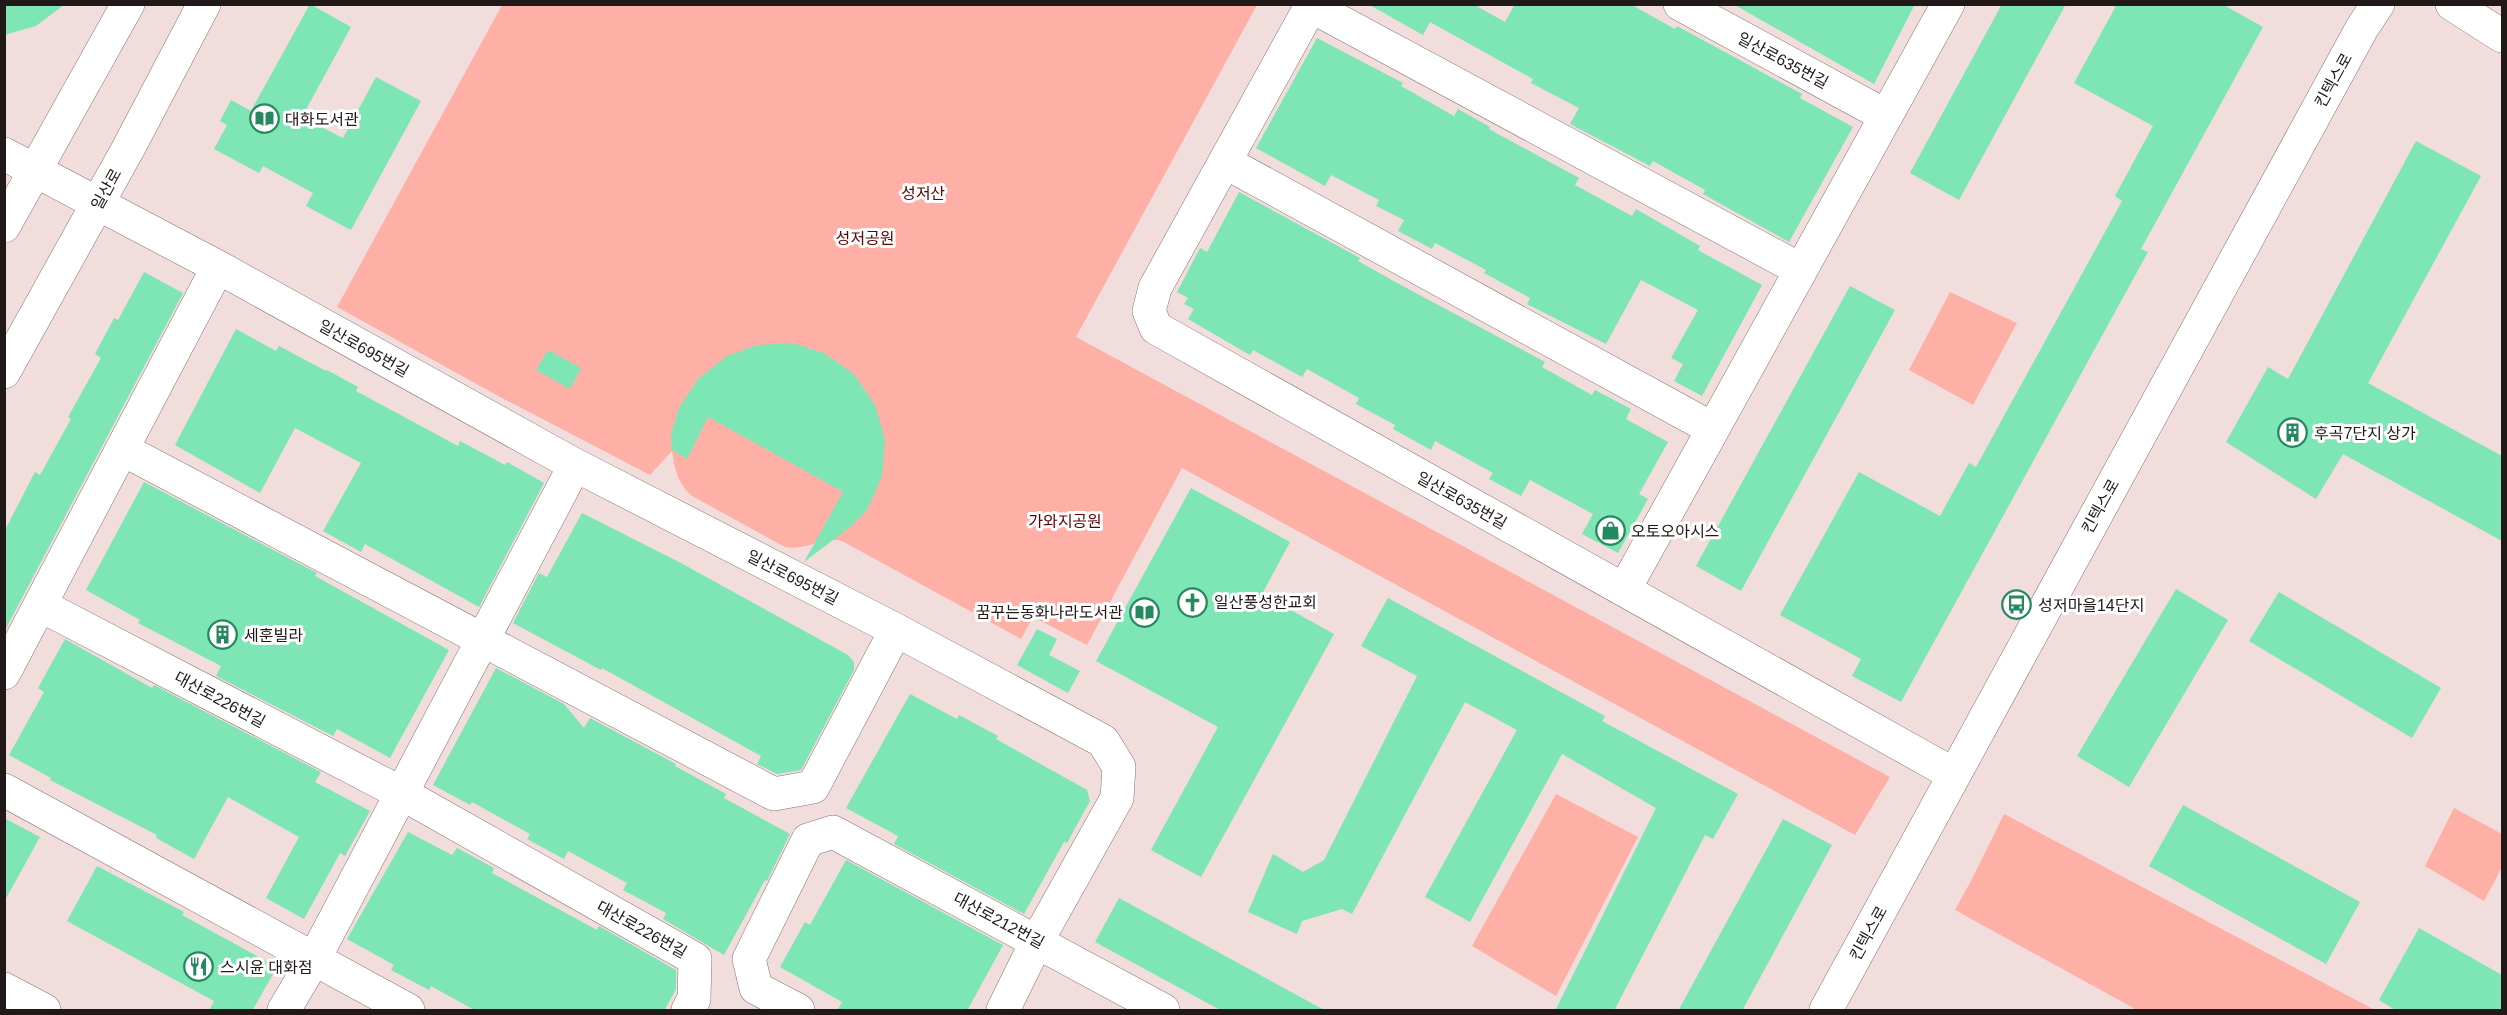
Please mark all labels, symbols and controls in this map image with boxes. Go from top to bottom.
street label: 일산로635번길 [1734,29,1831,91]
street label: 킨텍스로 [2312,50,2355,110]
library icon: 대화도서관 [248,103,280,135]
place label: 대화도서관 [285,111,359,128]
street label: 일산로 [88,166,125,213]
park label: 성저산 [901,185,945,202]
park label: 성저공원 [836,230,894,247]
street label: 일산로695번길 [316,317,412,380]
building icon: 후곡7단지 상가 [2277,417,2309,449]
place label: 후곡7단지 상가 [2314,425,2416,442]
street label: 일산로635번길 [1414,469,1510,532]
street label: 킨텍스로 [2079,476,2122,536]
park label: 가와지공원 [1028,513,1102,530]
shop icon: 오토오아시스 [1594,515,1626,547]
place label: 오토오아시스 [1631,523,1719,540]
street label: 일산로695번길 [744,547,841,608]
church icon: 일산풍성한교회 [1177,586,1209,618]
bus stop icon: 성저마을14단지 [2001,589,2033,621]
place label: 일산풍성한교회 [1214,594,1317,611]
library icon: 꿈꾸는동화나라도서관 [1128,596,1160,628]
place label: 성저마을14단지 [2038,597,2144,614]
place label: 꿈꾸는동화나라도서관 [976,604,1123,621]
building icon: 세훈빌라 [207,619,239,651]
place label: 세훈빌라 [244,627,303,644]
street label: 대산로226번길 [171,668,268,730]
street label: 대산로212번길 [950,889,1047,951]
street label: 대산로226번길 [594,898,690,961]
street label: 킨텍스로 [1847,903,1890,963]
restaurant icon: 스시윤 대화점 [183,951,215,983]
place label: 스시윤 대화점 [220,959,313,976]

